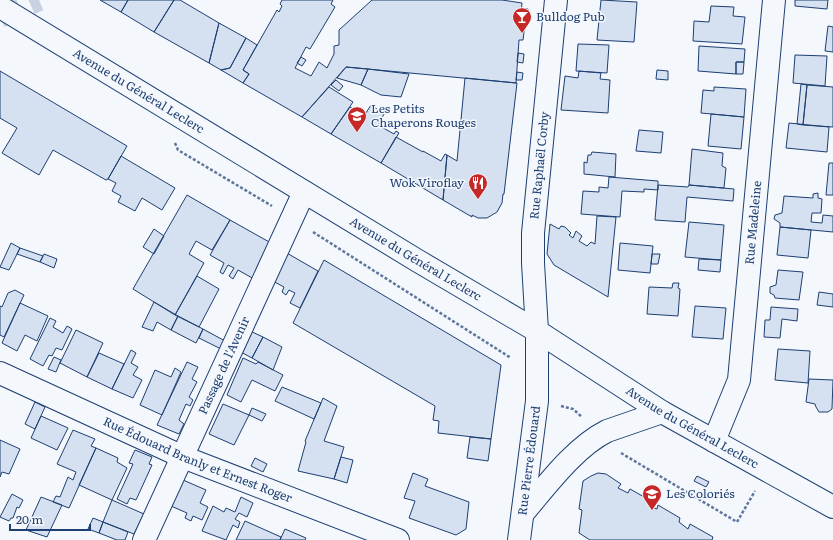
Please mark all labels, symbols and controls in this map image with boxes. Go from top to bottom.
bar icon: Bulldog Pub [511,6,533,34]
place label: Bulldog Pub [536,7,605,25]
street label: Avenue du Général Leclerc [70,43,208,137]
place label: Les Petits Chaperons Rouges [371,99,477,131]
school or university icon: Les Petits Chaperons Rouges [346,105,368,133]
street label: Rue Raphaël Corby [524,111,553,220]
restaurant icon: Wok Viroflay [467,172,489,200]
place label: Wok Viroflay [389,173,464,191]
street label: Rue Madeleine [740,180,765,265]
street label: Avenue du Général Leclerc [347,212,485,305]
street label: Passage de l'Avenir [193,313,254,417]
street label: Avenue du Général Leclerc [623,381,762,472]
street label: Rue Pierre Édouard [512,404,544,516]
street label: Rue Édouard Branly et Ernest Roger [101,412,295,506]
school or university icon: Les Coloriés [641,483,663,511]
place label: Les Coloriés [666,484,735,502]
scale bar [10,506,90,532]
text: 20 m [16,510,43,528]

